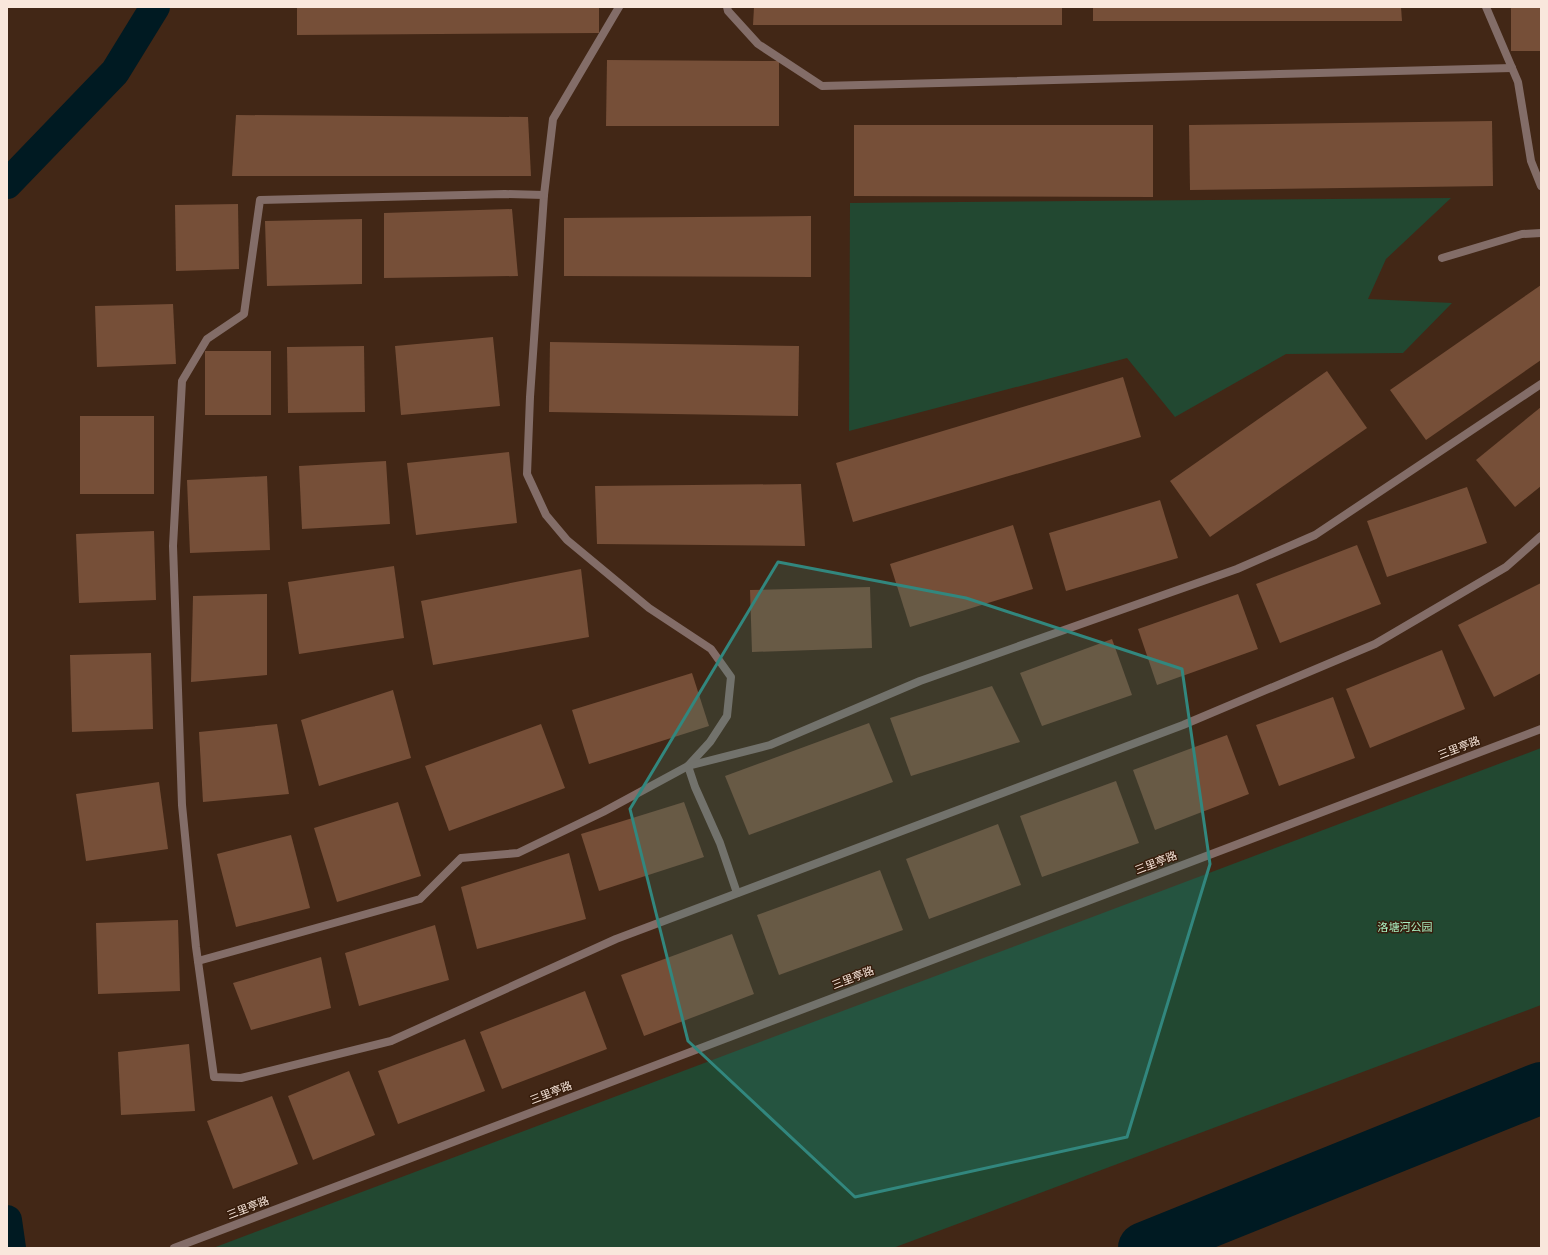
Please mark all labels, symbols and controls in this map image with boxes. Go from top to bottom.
street label: 三里亭路 [1436,734,1482,762]
street label: 三里亭路 [1133,849,1179,877]
park label: 洛塘河公园 [1378,921,1433,934]
street label: 三里亭路 [830,964,876,992]
street label: 三里亭路 [528,1079,574,1107]
street label: 三里亭路 [225,1194,271,1222]

